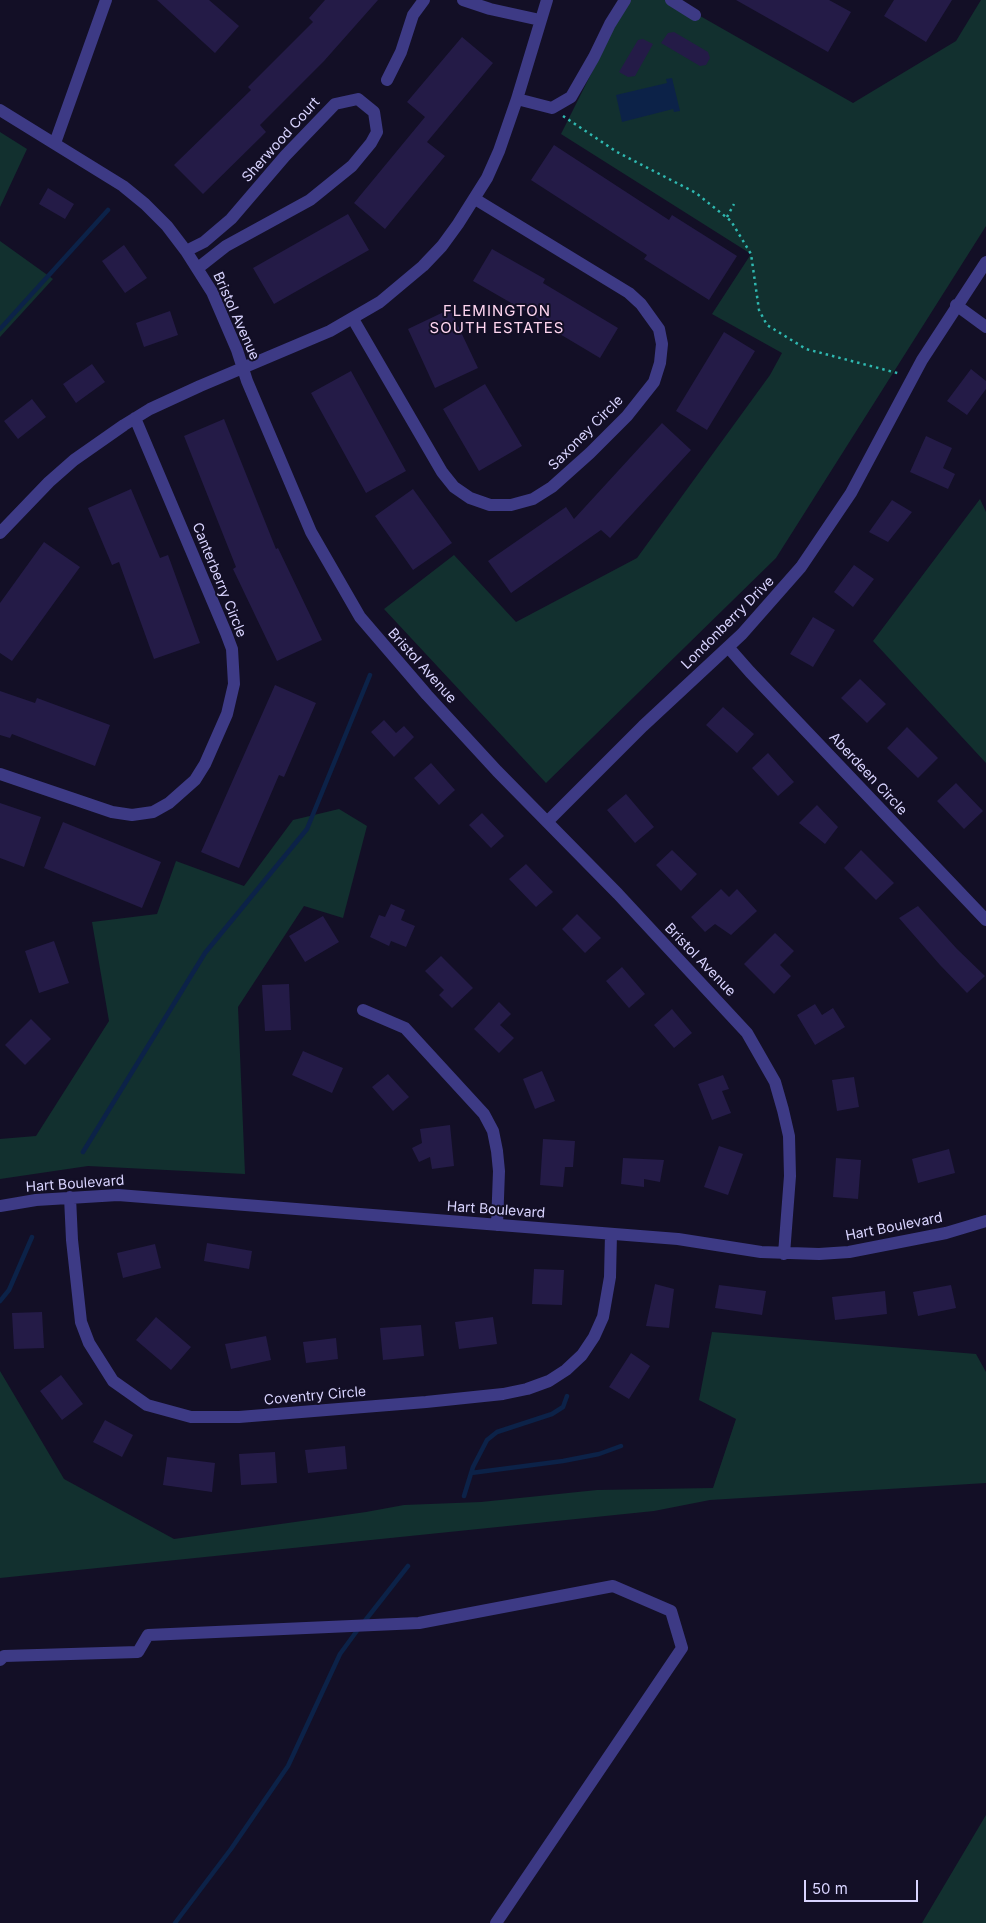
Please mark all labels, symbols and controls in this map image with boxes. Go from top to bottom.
street label: Sherwood Court [239,94,323,186]
street label: Bristol Avenue [209,269,263,363]
district label: FLEMINGTON SOUTH ESTATES [428,302,566,337]
street label: Saxoney Circle [545,392,627,474]
street label: Canterberry Circle [188,520,250,640]
street label: Londonberry Drive [678,573,778,673]
street label: Bristol Avenue [384,625,460,707]
street label: Aberdeen Circle [825,729,911,819]
street label: Bristol Avenue [661,920,739,1000]
street label: Hart Boulevard [25,1172,125,1196]
street label: Hart Boulevard [446,1198,546,1222]
street label: Hart Boulevard [844,1209,944,1245]
street label: Coventry Circle [263,1383,367,1409]
scale bar [806,1870,920,1902]
text: 50 m [812,1879,848,1898]

